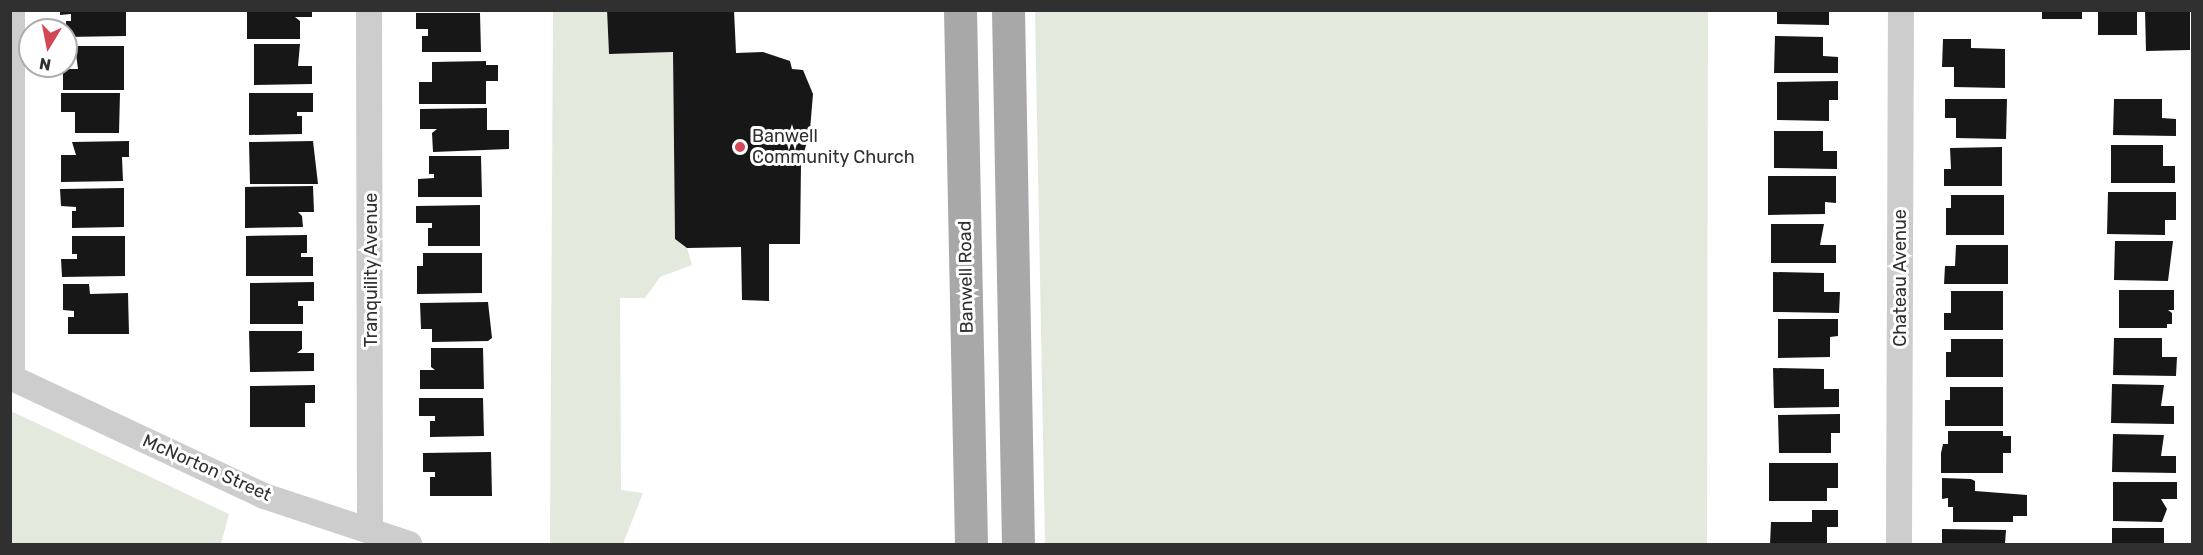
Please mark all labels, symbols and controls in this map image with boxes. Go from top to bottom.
north arrow [18,18,78,78]
text: N [38,54,52,75]
place label: Banwell Community Church [752,126,915,168]
marker: Banwell Community Church [733,140,747,154]
street label: Tranquility Avenue [360,192,382,348]
street label: Chateau Avenue [1889,209,1911,347]
street label: Banwell Road [954,220,978,334]
street label: McNorton Street [139,430,275,506]

